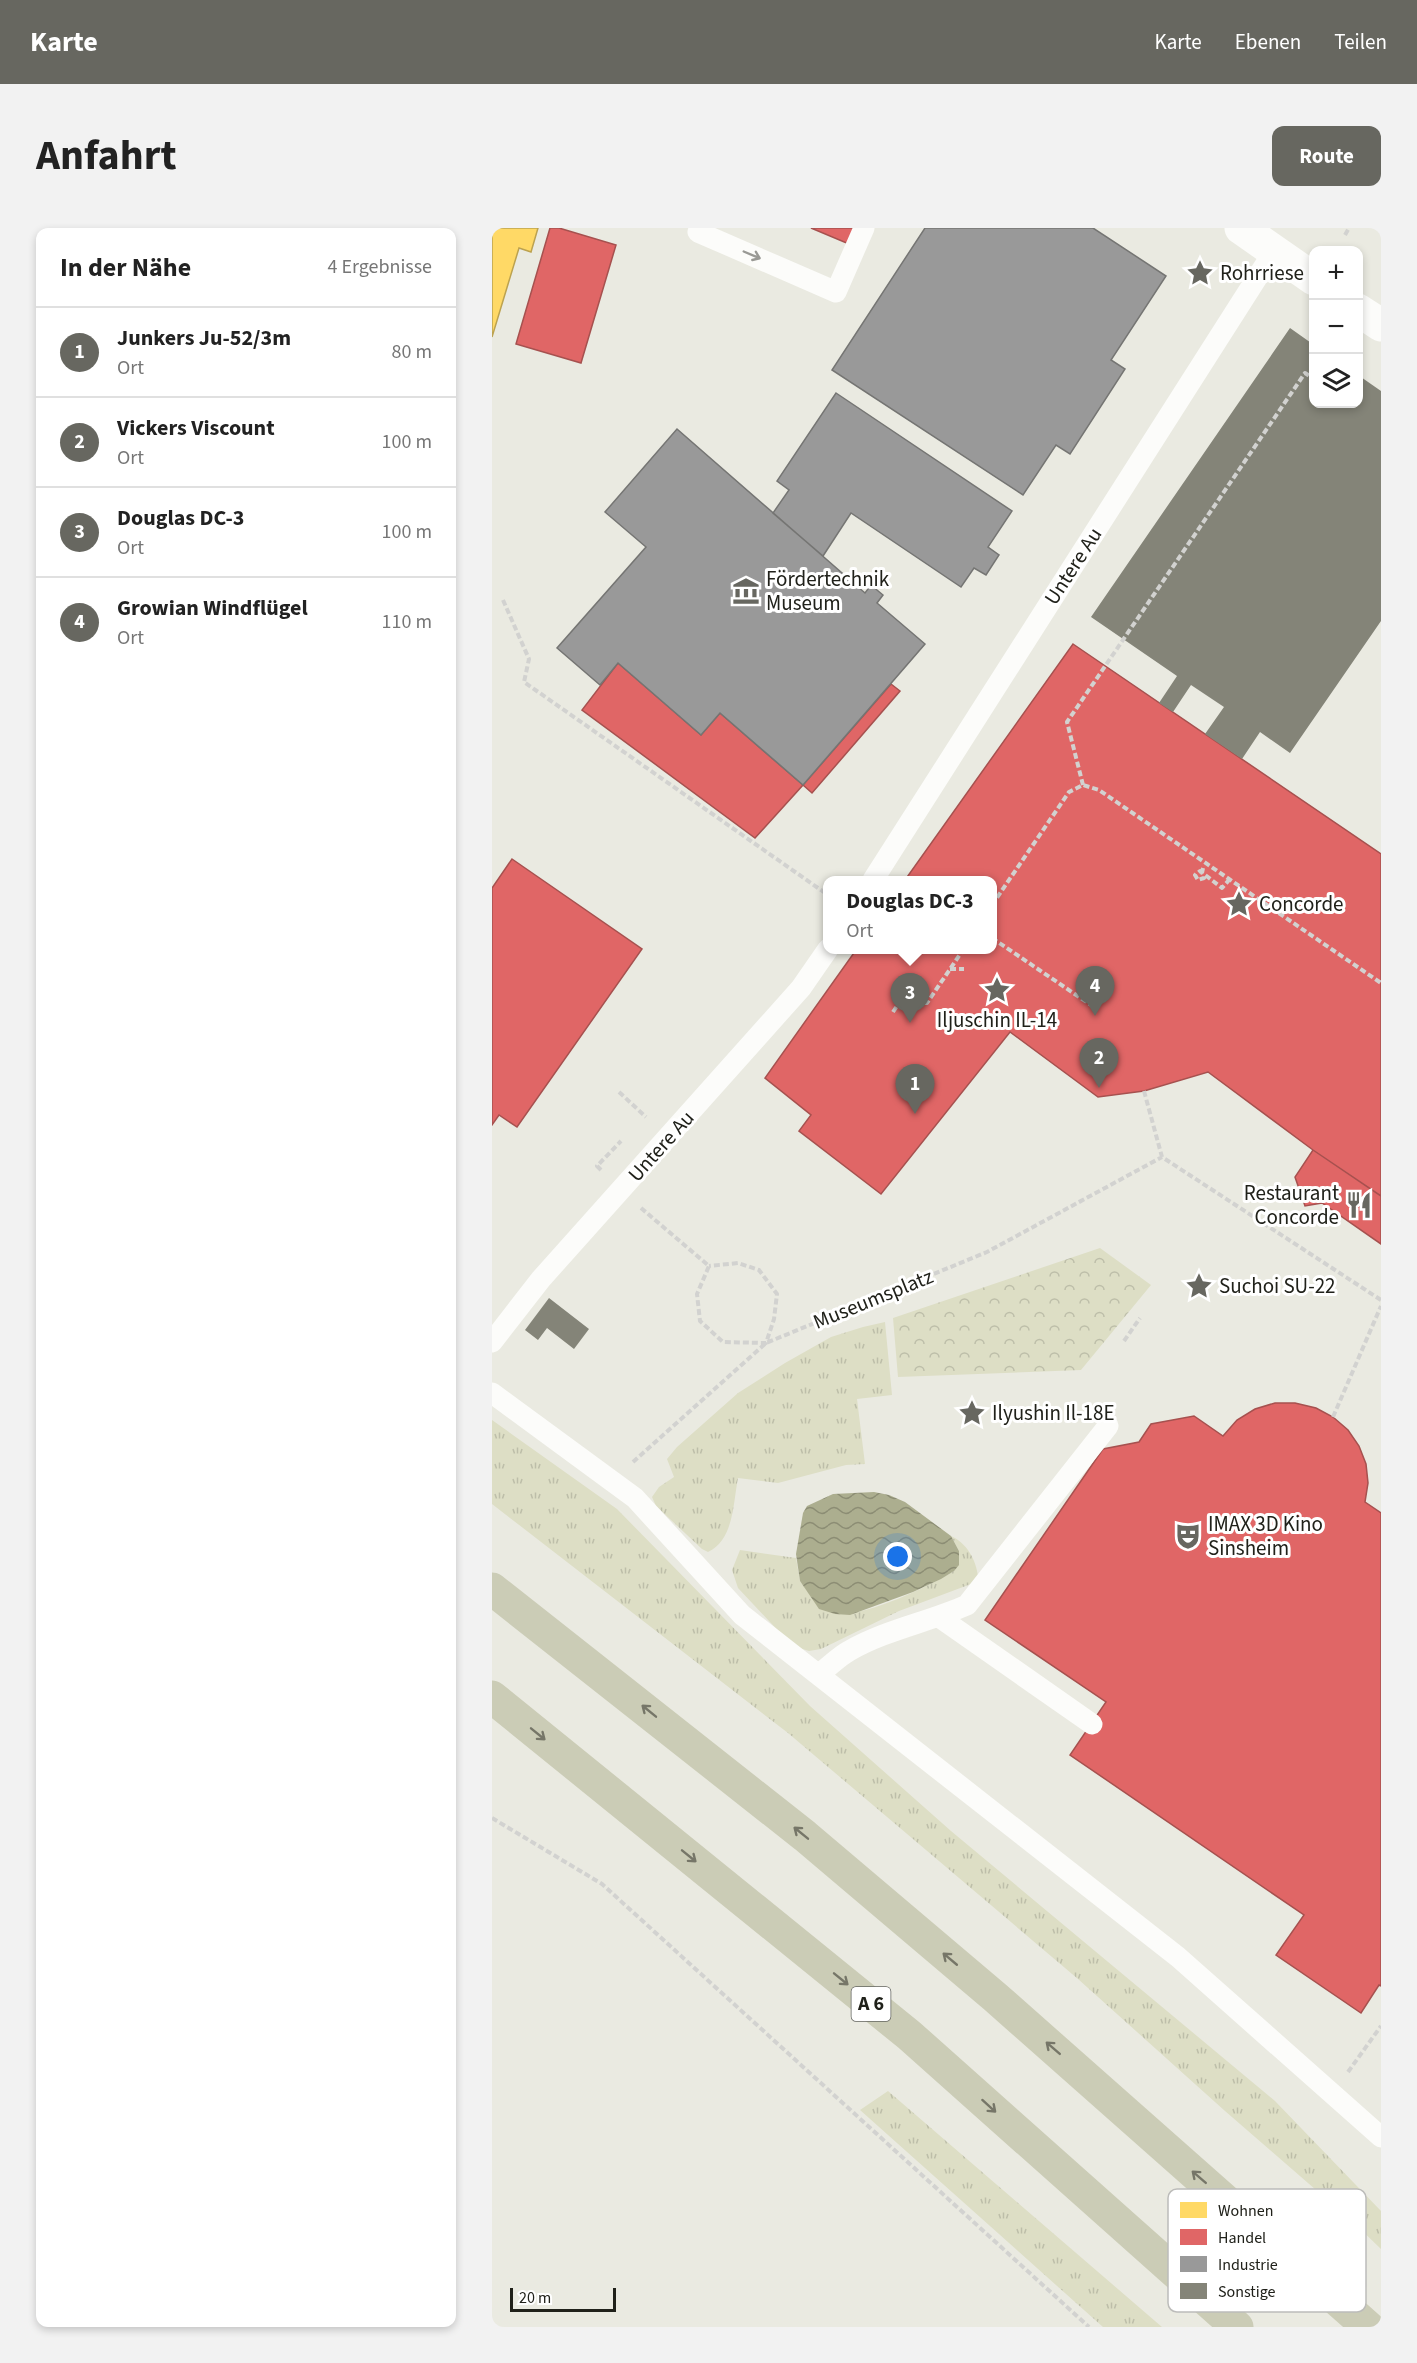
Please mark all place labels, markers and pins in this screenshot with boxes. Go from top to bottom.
place icon: Rohrriese [1185,258,1215,288]
place label: Rohrriese [1220,258,1304,288]
place label: Fördertechnik Museum [766,564,890,618]
museum icon: Fördertechnik Museum [731,576,761,606]
place icon: Concorde [1224,889,1254,919]
place label: Concorde [1259,889,1344,919]
pin: 4 [1076,966,1114,1016]
pin: 3 [890,974,930,1023]
place icon: Iljuschin IL-14 [982,975,1012,1005]
place label: Iljuschin IL-14 [937,1005,1057,1035]
pin: 2 [1080,1038,1118,1088]
pin: 1 [896,1064,934,1114]
place label: Restaurant Concorde [1244,1178,1339,1232]
restaurant icon: Restaurant Concorde [1344,1190,1374,1220]
place icon: Suchoi SU-22 [1184,1271,1214,1301]
place label: Suchoi SU-22 [1219,1271,1336,1301]
place icon: Ilyushin Il-18E [957,1398,987,1428]
place label: Ilyushin Il-18E [992,1398,1115,1428]
place label: IMAX 3D Kino Sinsheim [1208,1509,1323,1563]
theatre icon: IMAX 3D Kino Sinsheim [1173,1521,1203,1551]

